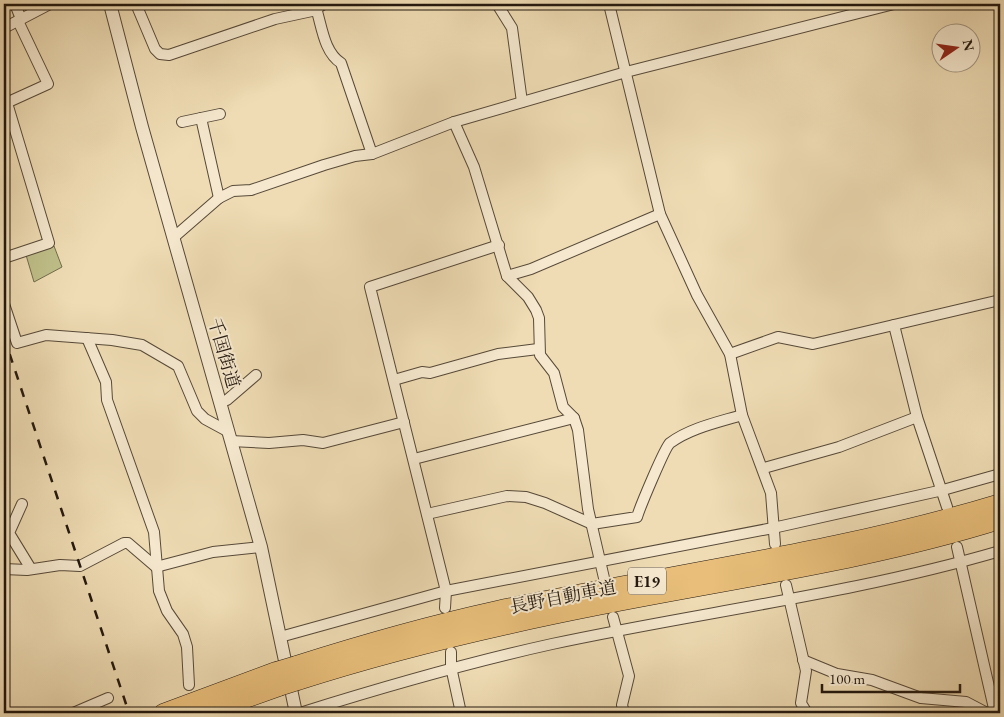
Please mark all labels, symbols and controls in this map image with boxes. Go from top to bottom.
north arrow [932,22,982,72]
text: N [959,38,979,53]
street label: 千国街道 [204,315,245,391]
road number: E19 [628,568,666,594]
street label: 長野自動車道 [508,575,618,618]
scale bar [822,662,959,694]
text: 100 m [829,669,866,688]

